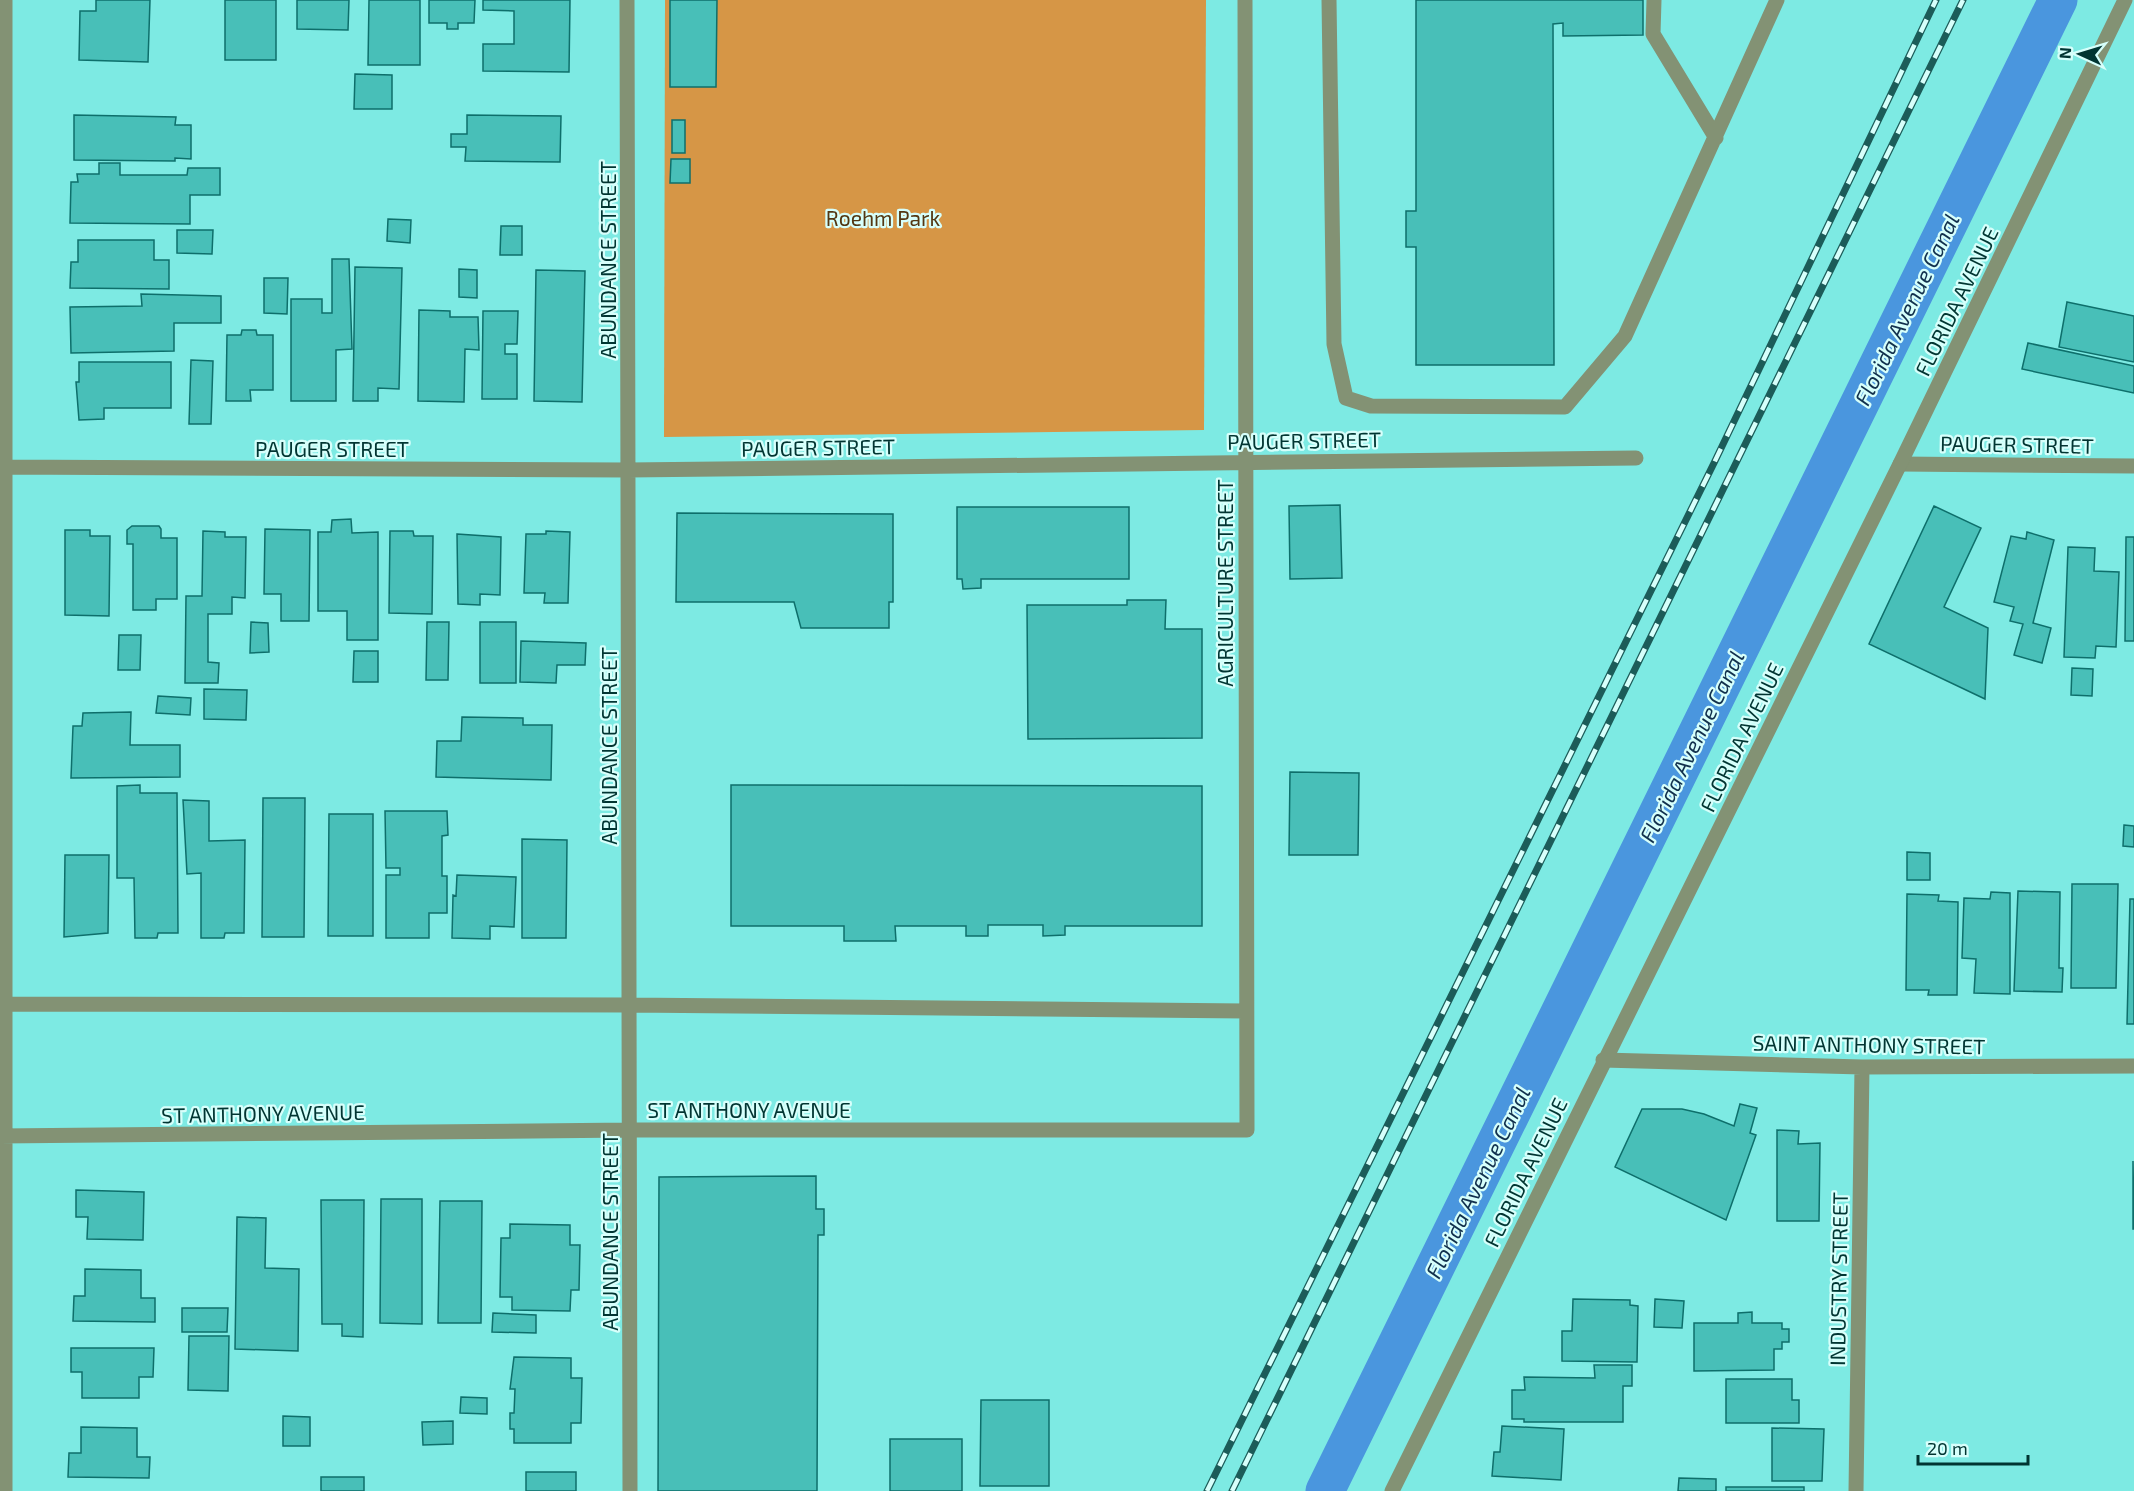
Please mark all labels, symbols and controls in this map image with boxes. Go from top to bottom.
north arrow [2050,24,2110,84]
text: N [2055,46,2074,59]
street label: ABUNDANCE STREET [595,161,620,359]
park label: Roehm Park [826,205,940,230]
water label: Florida Avenue Canal [1848,209,1964,409]
street label: FLORIDA AVENUE [1909,223,2003,379]
street label: PAUGER STREET [1227,426,1381,454]
street label: PAUGER STREET [1940,430,2094,458]
street label: PAUGER STREET [741,433,895,461]
street label: PAUGER STREET [255,436,409,461]
street label: AGRICULTURE STREET [1212,479,1237,687]
water label: Florida Avenue Canal [1633,646,1749,846]
street label: ABUNDANCE STREET [596,647,621,845]
street label: FLORIDA AVENUE [1694,659,1788,815]
street label: SAINT ANTHONY STREET [1752,1029,1986,1059]
water label: Florida Avenue Canal [1419,1082,1535,1282]
street label: FLORIDA AVENUE [1478,1094,1572,1250]
street label: ST ANTHONY AVENUE [647,1097,851,1122]
street label: ST ANTHONY AVENUE [161,1099,365,1127]
street label: ABUNDANCE STREET [597,1133,622,1331]
street label: INDUSTRY STREET [1824,1192,1852,1366]
scale bar [1918,1428,2028,1466]
text: 20 m [1927,1437,1968,1459]

